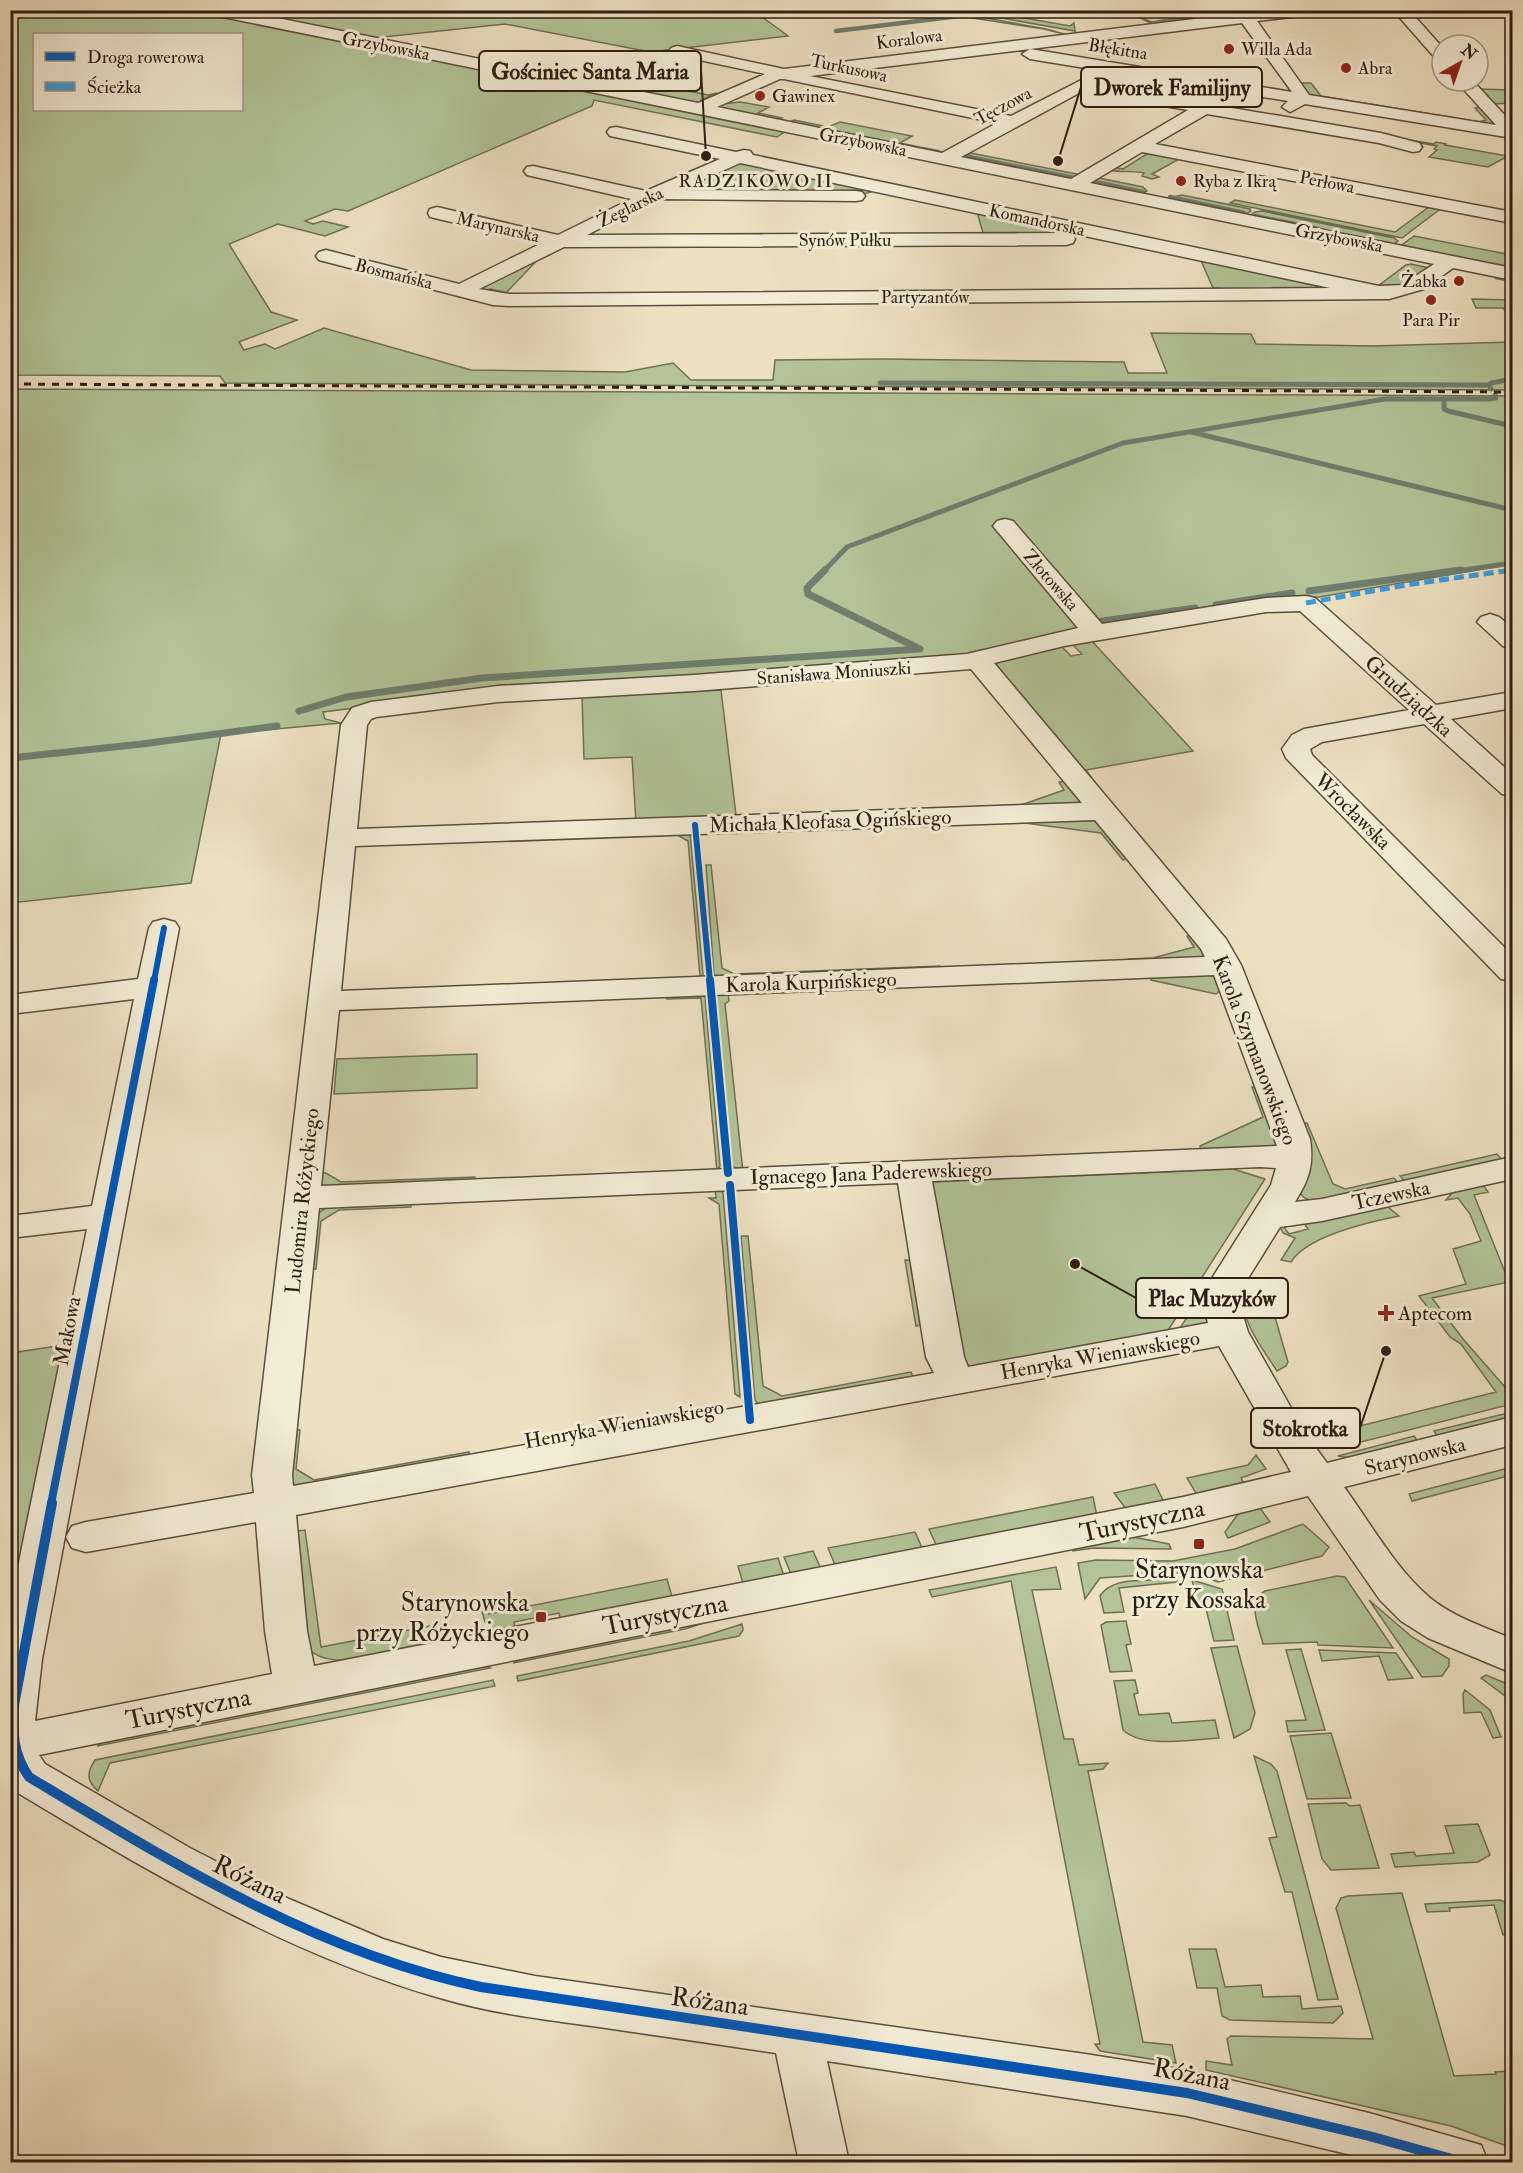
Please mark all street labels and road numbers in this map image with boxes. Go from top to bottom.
street label: Koralowa [875,24,944,55]
street label: Grzybowska [340,27,432,66]
street label: Błękitna [1087,33,1150,66]
street label: Turkusowa [808,49,890,88]
street label: Tęczowa [971,82,1036,131]
street label: Grzybowska [817,123,909,162]
street label: Perłowa [1297,166,1357,199]
street label: Żeglarska [593,180,668,233]
street label: Komandorska [987,199,1088,242]
street label: Marynarska [454,207,542,248]
street label: Grzybowska [1293,219,1385,258]
street label: Synów Pułku [799,229,891,252]
street label: Bosmańska [353,254,436,295]
street label: Partyzantów [881,286,970,309]
street label: Złotowska [1018,545,1084,616]
street label: Grudziądzka [1359,650,1459,743]
street label: Stanisława Moniuszki [756,657,912,690]
street label: Wrocławska [1308,766,1397,856]
street label: Michała Kleofasa Ogińskiego [708,804,952,839]
street label: Karola Szymanowskiego [1206,951,1303,1149]
street label: Karola Kurpińskiego [725,966,897,999]
street label: Ludomira Różyckiego [279,1107,326,1295]
street label: Ignacego Jana Paderewskiego [750,1156,992,1191]
street label: Tczewska [1350,1174,1433,1217]
street label: Makowa [48,1294,87,1368]
street label: Henryka Wieniawskiego [998,1325,1202,1386]
street label: Henryka Wieniawskiego [522,1394,726,1455]
street label: Starynowska [1362,1431,1469,1482]
street label: Turystyczna [1077,1492,1208,1550]
street label: Turystyczna [600,1587,731,1643]
street label: Turystyczna [123,1681,254,1737]
street label: Różana [207,1848,292,1912]
street label: Różana [669,1981,751,2023]
street label: Różana [1150,2052,1234,2098]

